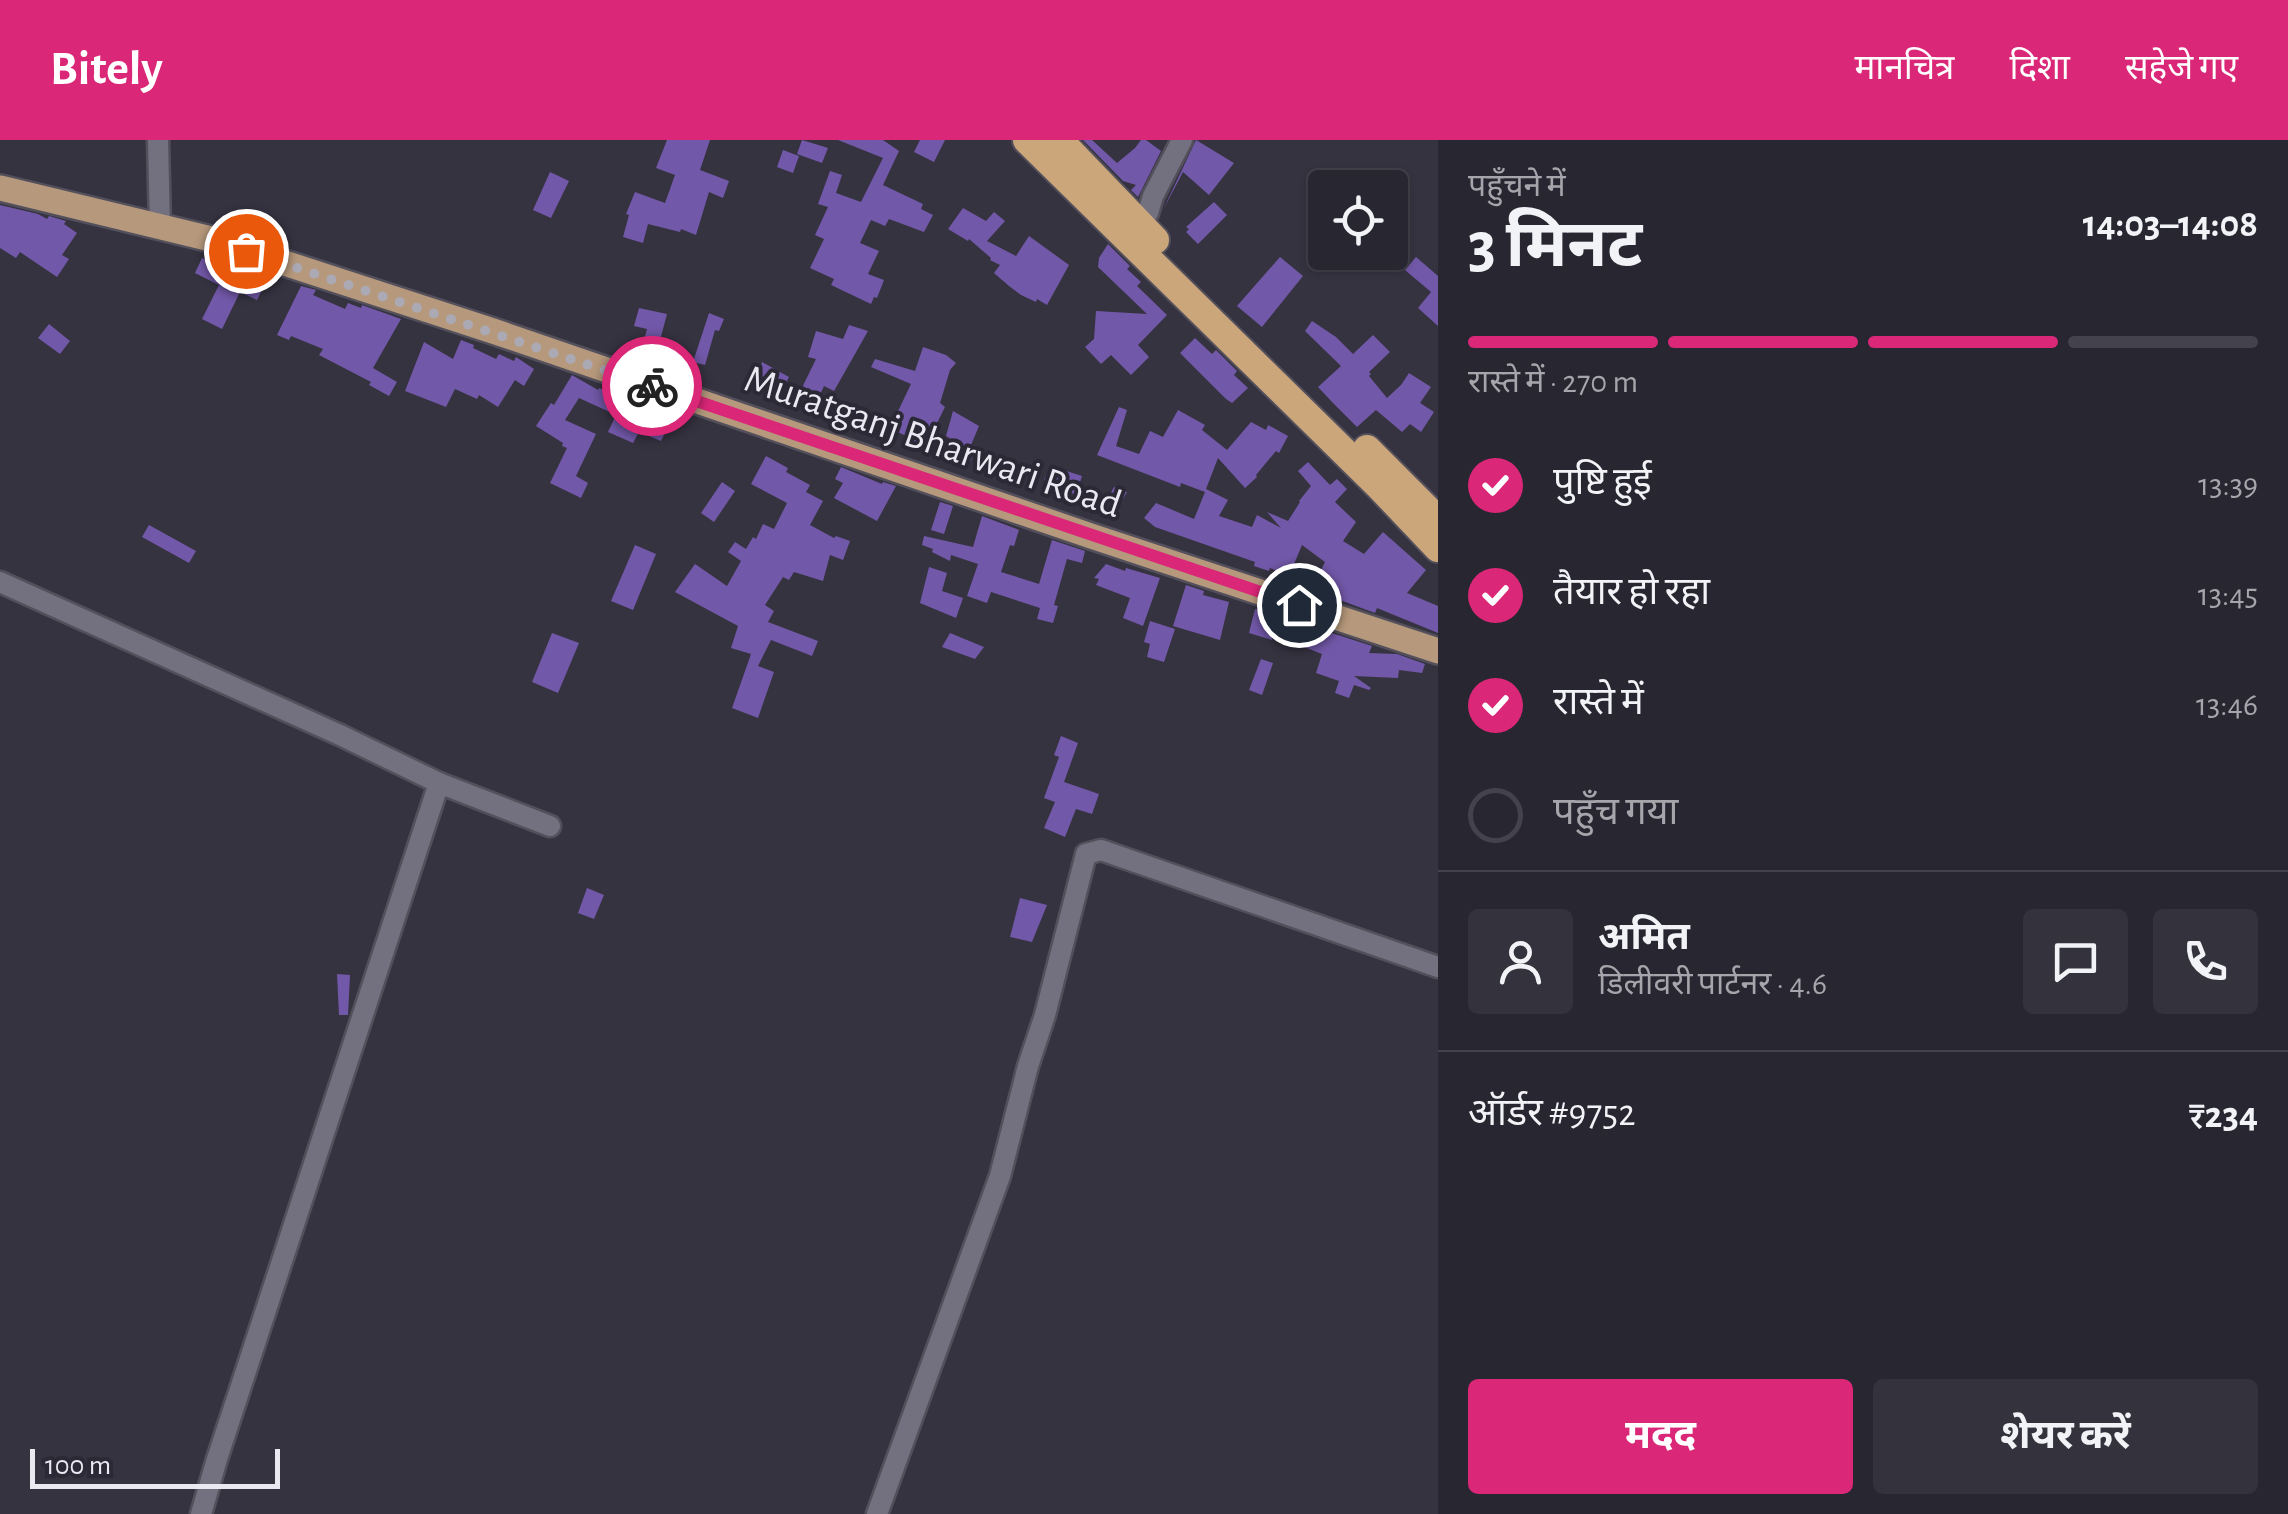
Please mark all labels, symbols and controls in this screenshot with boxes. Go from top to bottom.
text: Bitely [50,46,163,94]
text: मानचित्र [1854,51,1954,86]
text: दिशा [2009,51,2070,86]
text: सहेजे गए [2125,51,2238,86]
map controls [1308,170,1408,270]
button: locate [1308,170,1408,270]
text: पहुँचने में [1468,170,1566,202]
text: 14:03–14:08 [2083,206,2258,244]
pin [204,209,289,294]
text: 3 मिनट [1468,214,1642,279]
icon: bag [219,224,274,279]
courier [602,336,702,436]
icon: bike [625,359,680,414]
street label: Muratganj Bharwari Road [739,359,1127,525]
text: रास्ते में · 270 m [1468,366,1638,398]
icon: check [1468,458,1523,513]
text: पुष्टि हुई [1553,464,1652,502]
text: 13:39 [2198,469,2258,501]
pin [1257,563,1342,648]
icon: check [1468,568,1523,623]
text: तैयार हो रहा [1553,574,1710,612]
icon: home [1272,578,1327,633]
text: 13:45 [2198,579,2258,611]
icon: check [1468,678,1523,733]
text: रास्ते में [1553,684,1644,722]
text: 13:46 [2196,689,2258,721]
text: पहुँच गया [1553,794,1678,832]
button: person [1468,909,1573,1014]
button: chat [2023,909,2128,1014]
button: phone [2153,909,2258,1014]
text: अमित [1598,919,1690,957]
text: डिलीवरी पार्टनर · 4.6 [1598,968,1827,1000]
text: ऑर्डर #9752 [1468,1095,1636,1133]
text: ₹234 [2189,1097,2258,1135]
button: मदद [1468,1379,1853,1494]
button: शेयर करें [1873,1379,2258,1494]
scale bar [30,1444,280,1488]
text: 100 m [45,1452,111,1480]

